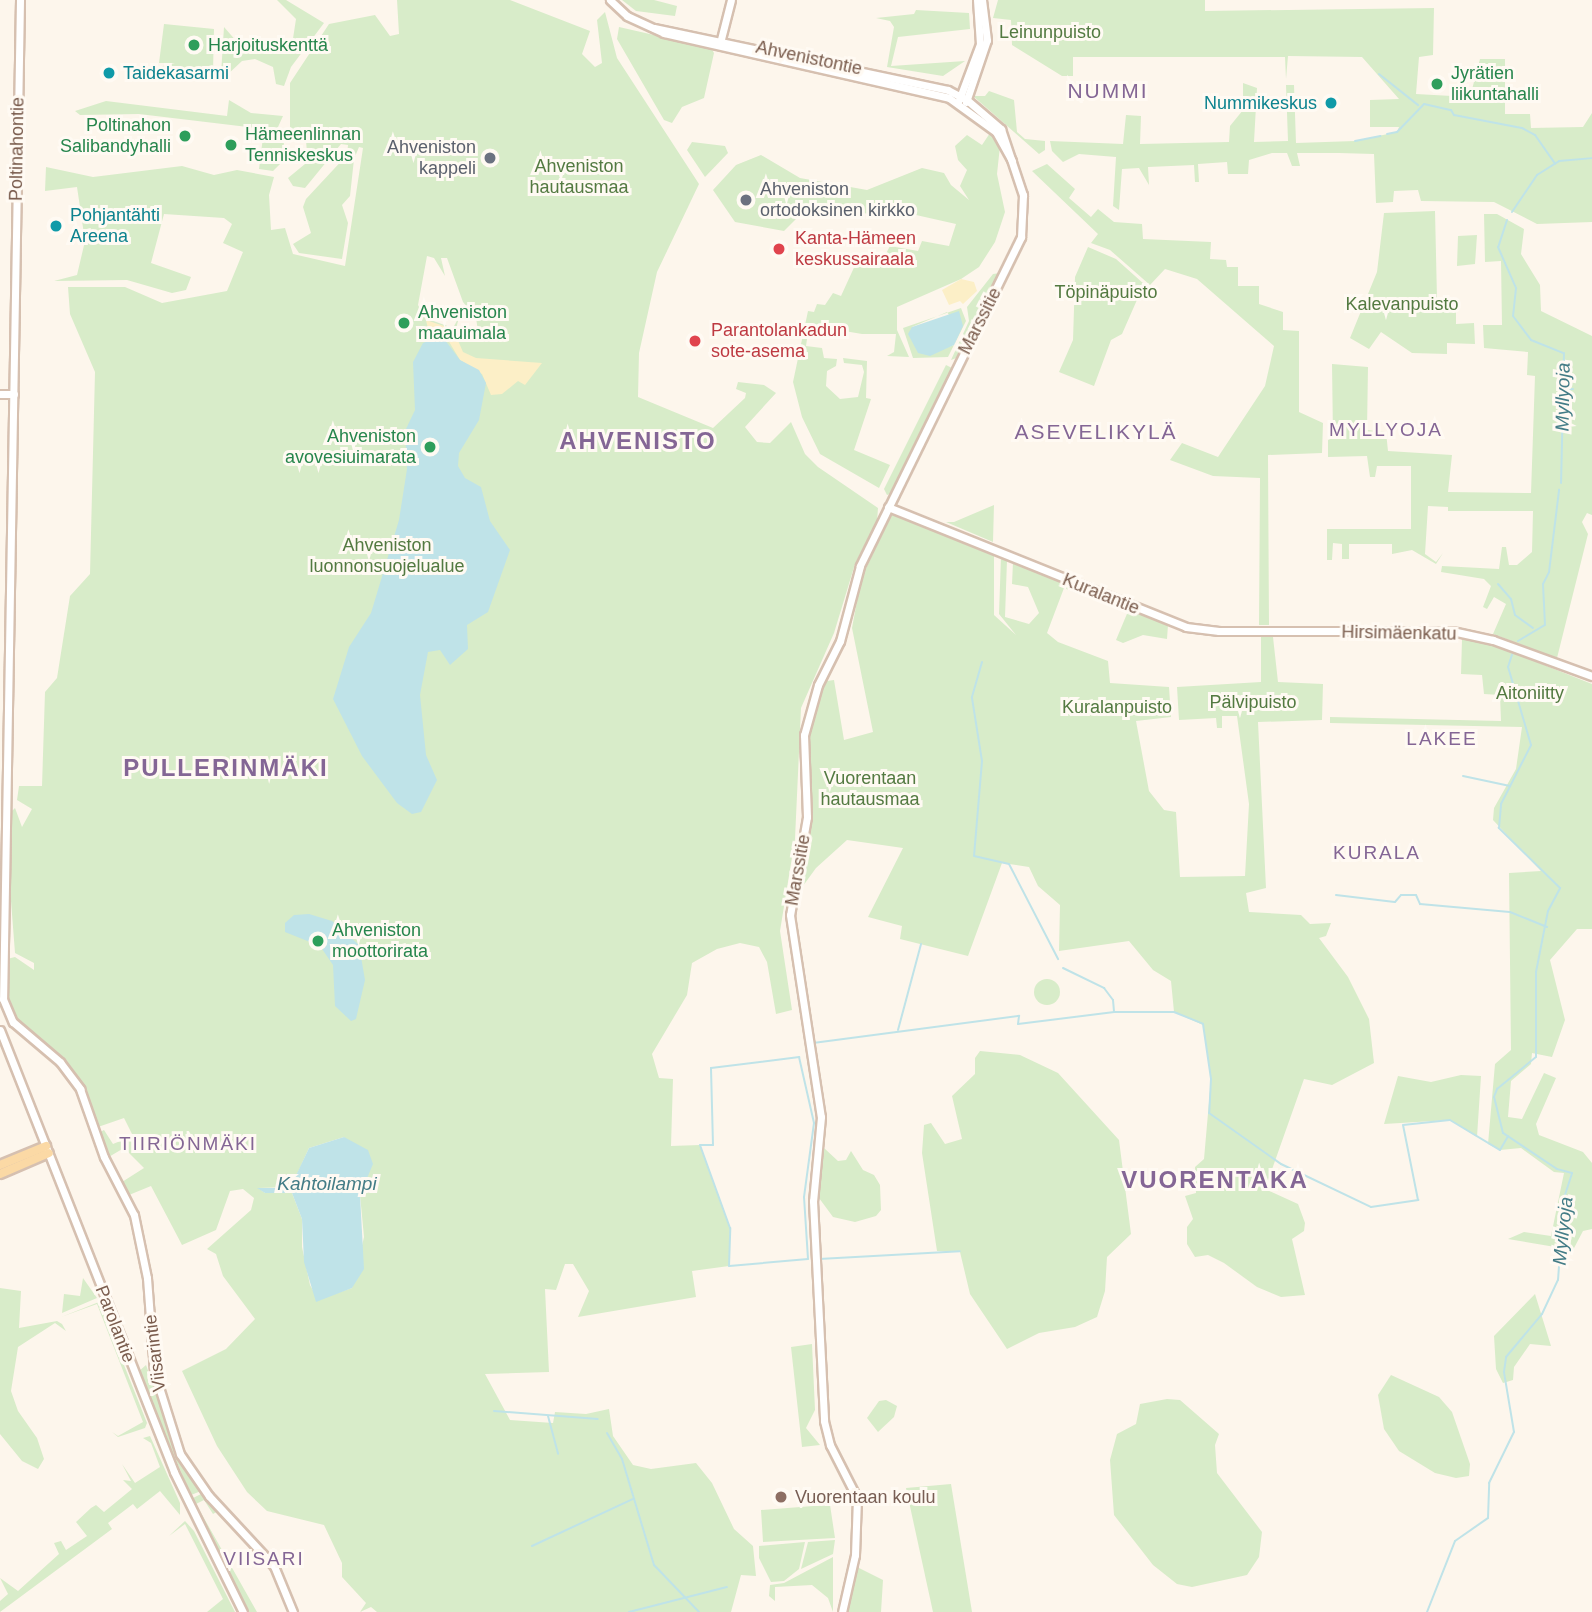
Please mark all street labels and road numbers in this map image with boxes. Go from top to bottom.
street label: Ahvenistontie [754,36,864,80]
street label: Poltinahontie [5,97,29,201]
street label: Marssitie [954,284,1006,358]
street label: Kuralantie [1059,569,1143,619]
street label: Hirsimäenkatu [1341,621,1457,645]
street label: Marssitie [781,833,815,907]
street label: Parolantie [90,1282,140,1366]
street label: Viisarintie [140,1313,170,1393]

